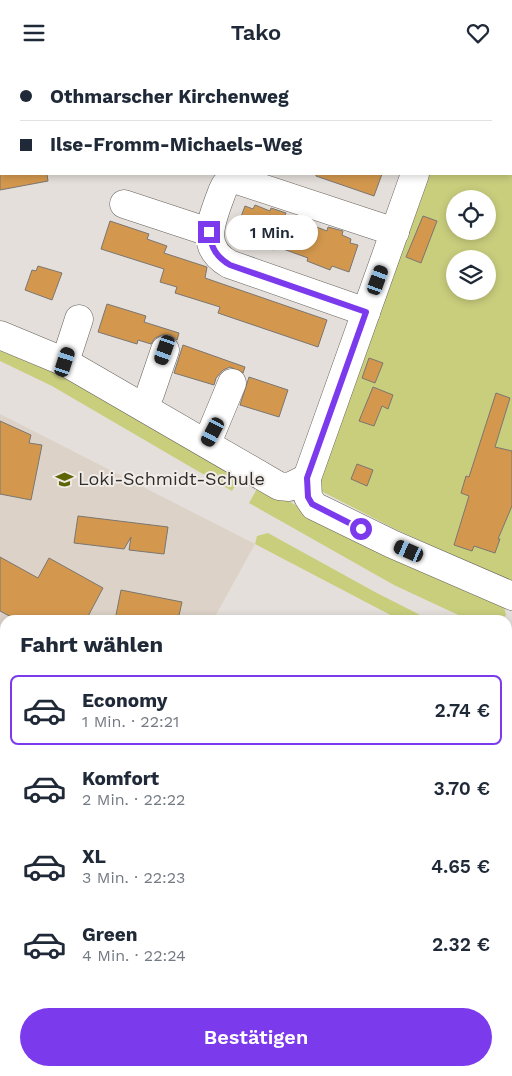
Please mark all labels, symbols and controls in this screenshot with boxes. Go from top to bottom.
icon: menu [20,19,48,47]
icon: heart [464,19,492,47]
text: Tako [231,20,281,45]
text: Othmarscher Kirchenweg [50,85,289,108]
text: Ilse-Fromm-Michaels-Weg [50,133,302,156]
map controls [446,190,496,300]
button: locate [446,190,496,240]
callout: 1 Min. [226,215,319,249]
route end [198,221,220,243]
text: 1 Min. [250,223,294,242]
button: layers [446,250,496,300]
car [365,263,390,297]
car [153,333,176,367]
car [53,345,76,379]
car [199,415,226,449]
place label: Loki-Schmidt-Schule [78,468,265,489]
school or university icon: Loki-Schmidt-Schule [54,469,74,489]
route start [350,518,372,540]
car [392,538,425,564]
text: Fahrt wählen [20,632,163,657]
icon: car [22,688,67,733]
text: Economy [82,689,167,712]
text: 2.74 € [434,699,490,722]
text: 1 Min. · 22:21 [82,712,179,731]
icon: car [22,766,67,811]
text: Komfort [82,767,159,790]
text: 3.70 € [433,777,490,800]
text: 2 Min. · 22:22 [82,790,185,809]
icon: car [22,844,67,889]
text: XL [82,845,106,868]
text: 4.65 € [431,855,490,878]
text: 3 Min. · 22:23 [82,868,185,887]
icon: car [22,922,67,967]
text: Green [82,923,138,946]
text: 2.32 € [432,933,490,956]
text: 4 Min. · 22:24 [82,946,186,965]
button: Bestätigen [20,1008,492,1066]

